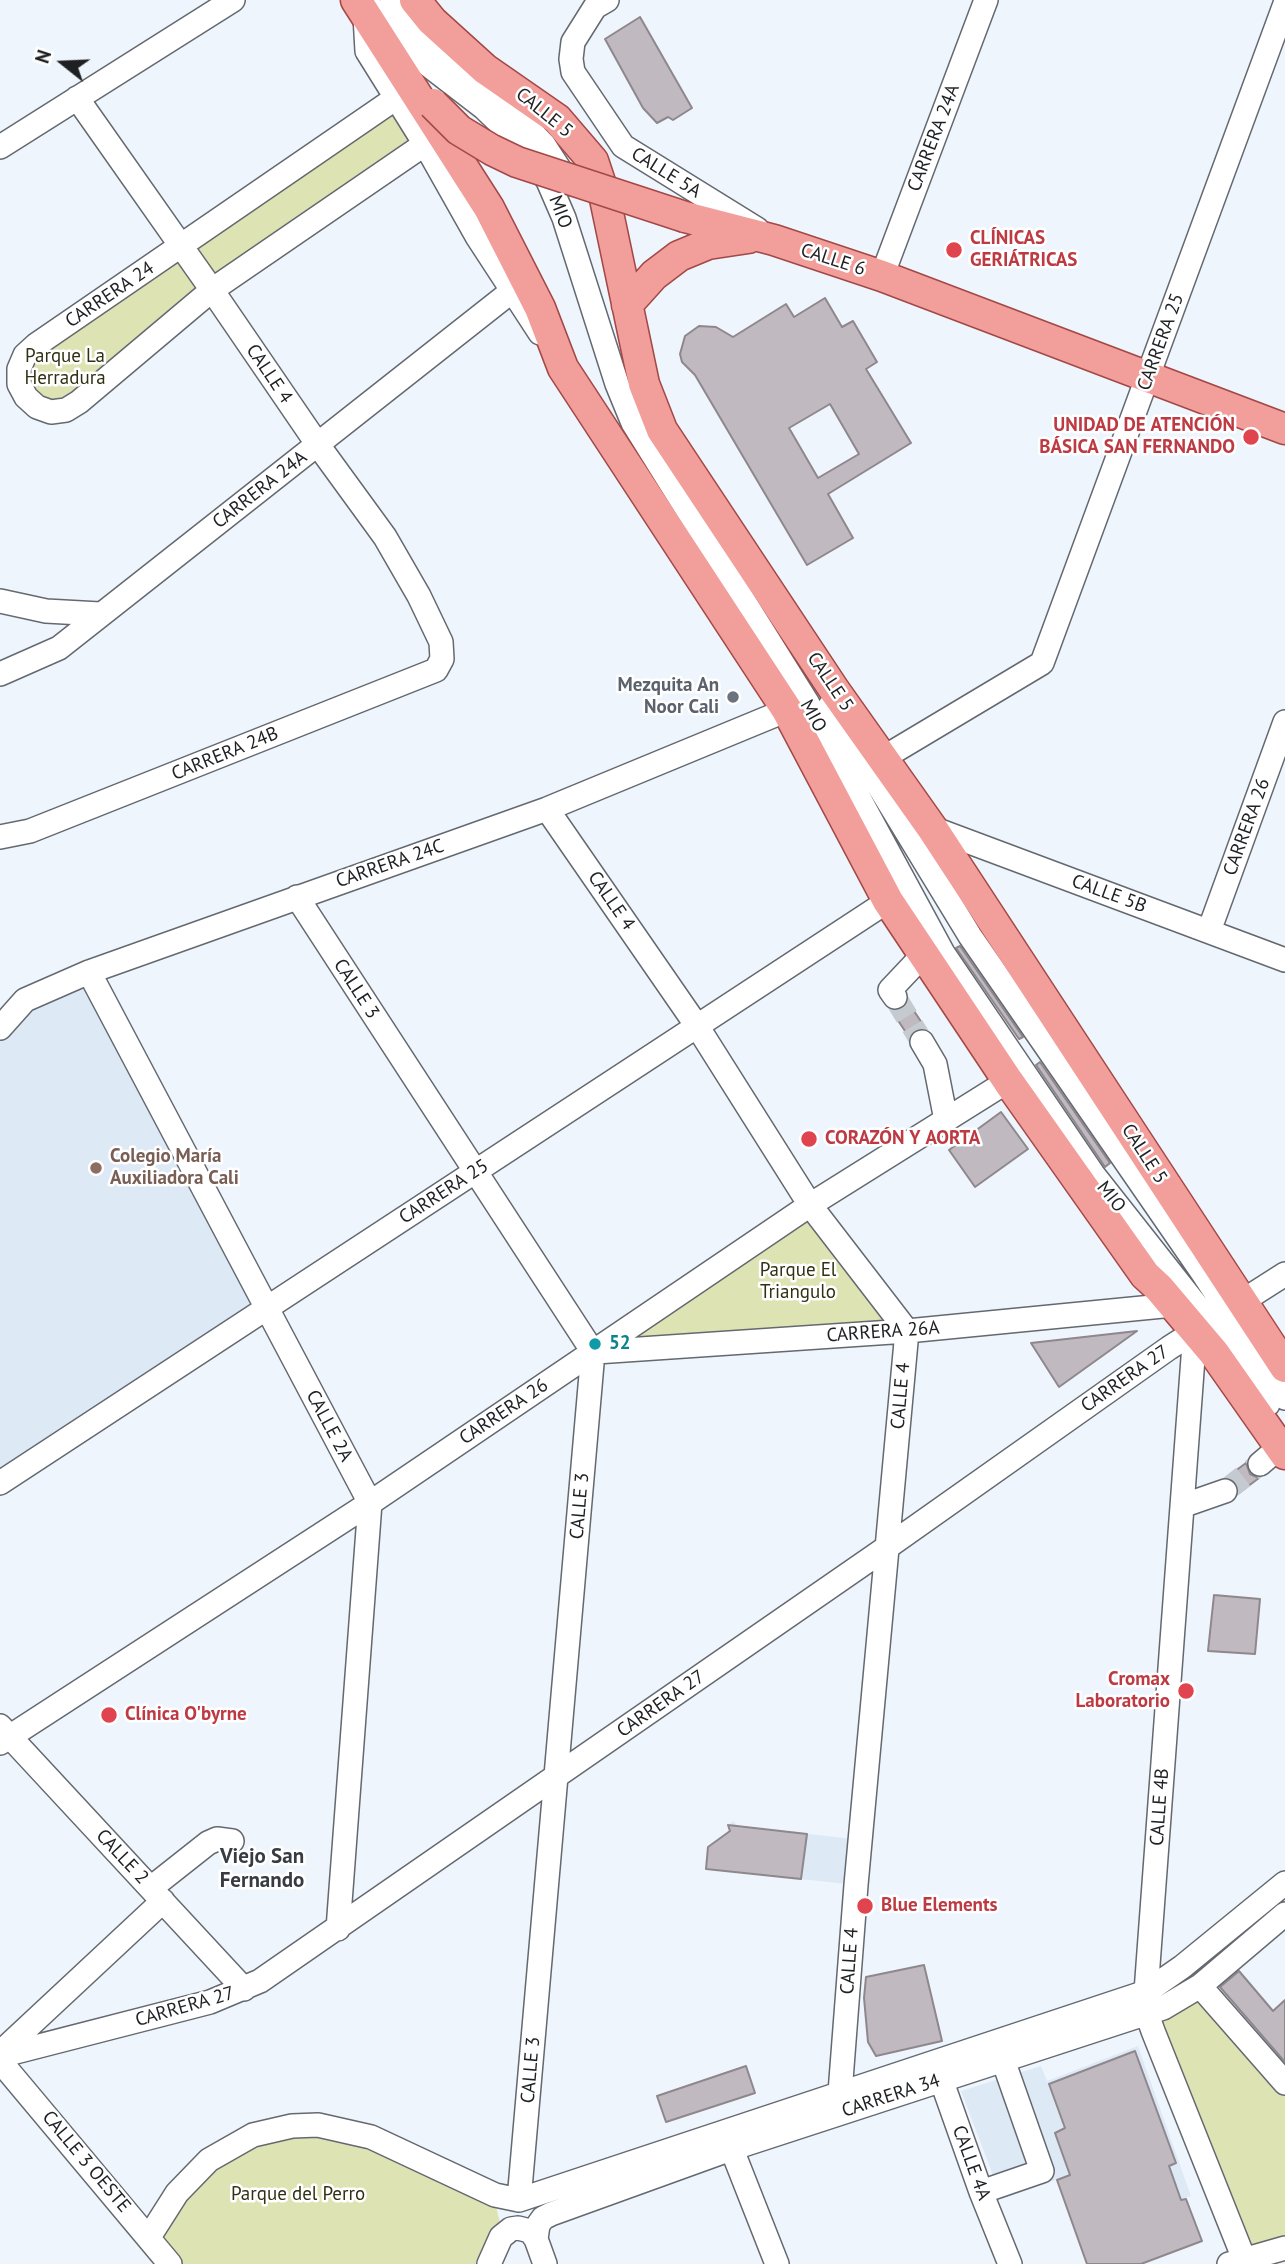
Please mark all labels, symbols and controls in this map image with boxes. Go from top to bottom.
north arrow [28,28,98,98]
text: N [30,47,56,66]
street label: CARRERA 24A [903,81,965,195]
street label: CALLE 5 [511,83,577,143]
street label: CALLE 5A [627,143,705,203]
street label: MIO [543,192,577,232]
place label: CLÍNICAS GERIÁTRICAS [970,228,1077,272]
street label: CALLE 6 [798,239,868,281]
marker: CLÍNICAS GERIÁTRICAS [944,240,964,260]
street label: CARRERA 24 [61,257,159,333]
street label: CARRERA 25 [1133,290,1189,394]
street label: CALLE 4 [241,340,297,408]
park label: Parque La Herradura [24,346,106,390]
place label: UNIDAD DE ATENCIÓN BÁSICA SAN FERNANDO [1039,415,1235,459]
marker: UNIDAD DE ATENCIÓN BÁSICA SAN FERNANDO [1241,427,1261,447]
street label: CARRERA 24A [208,446,312,534]
street label: CALLE 5 [802,648,858,716]
place label: Mezquita An Noor Cali [617,675,719,719]
marker: Mezquita An Noor Cali [725,689,741,705]
street label: MIO [795,696,831,736]
street label: CARRERA 24B [168,722,282,786]
street label: CARRERA 26 [1219,775,1275,879]
street label: CARRERA 24C [333,835,447,893]
street label: CALLE 4 [583,867,639,935]
street label: CALLE 5B [1069,870,1149,918]
street label: CALLE 3 [328,955,384,1023]
street label: CALLE 5 [1116,1120,1172,1188]
place label: CORAZÓN Y AORTA [825,1128,980,1150]
marker: CORAZÓN Y AORTA [799,1129,819,1149]
place label: Colegio María Auxiliadora Cali [110,1146,239,1190]
street label: CARRERA 25 [395,1155,493,1229]
marker: Colegio María Auxiliadora Cali [88,1160,104,1176]
street label: MIO [1092,1177,1130,1217]
park label: Parque El Triangulo [760,1260,836,1304]
street label: CARRERA 26A [826,1317,940,1347]
place label: 52 [609,1333,631,1355]
marker: 52 [587,1336,603,1352]
street label: CARRERA 27 [1077,1340,1173,1418]
street label: CALLE 4 [887,1362,915,1430]
street label: CARRERA 26 [455,1374,553,1450]
street label: CALLE 2A [301,1386,357,1466]
street label: CALLE 3 [566,1472,594,1540]
street label: CARRERA 27 [613,1665,709,1743]
place label: Cromax Laboratorio [1076,1669,1170,1713]
marker: Cromax Laboratorio [1176,1681,1196,1701]
place label: Clínica O'byrne [125,1704,247,1726]
marker: Clínica O'byrne [99,1705,119,1725]
street label: CALLE 4B [1146,1767,1174,1847]
street label: CALLE 2 [91,1825,153,1889]
district label: Viejo San Fernando [220,1844,304,1894]
place label: Blue Elements [881,1895,998,1917]
marker: Blue Elements [855,1896,875,1916]
street label: CALLE 4 [836,1927,864,1995]
street label: CARRERA 27 [133,1982,237,2032]
street label: CALLE 3 [517,2036,545,2104]
street label: CARRERA 34 [839,2069,943,2123]
street label: CALLE 3 OESTE [37,2107,135,2217]
street label: CALLE 4A [947,2123,995,2203]
park label: Parque del Perro [231,2184,365,2206]

